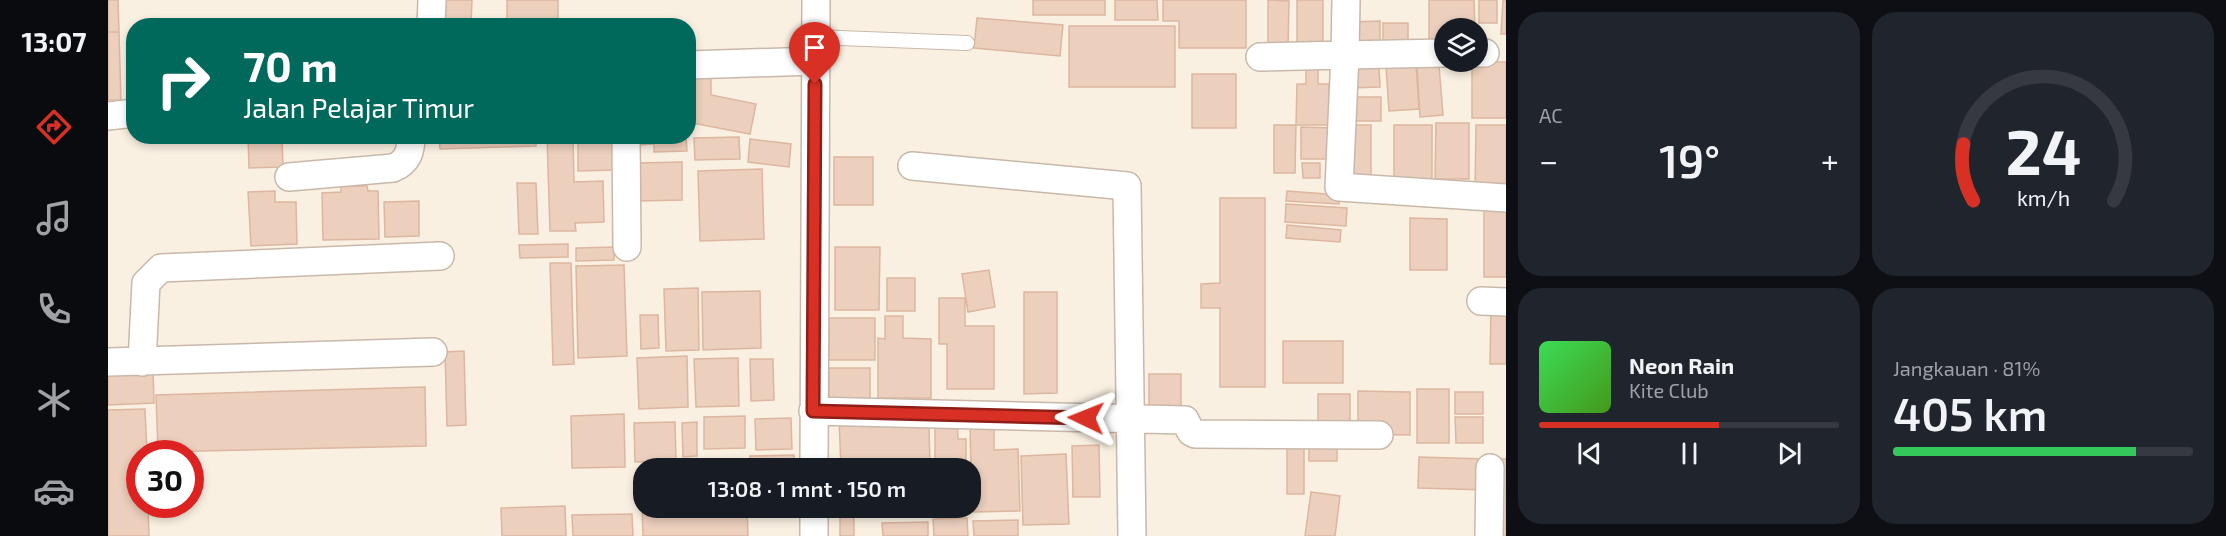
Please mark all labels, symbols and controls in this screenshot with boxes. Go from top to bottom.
map controls [1434,18,1488,72]
button: layers [1434,18,1488,72]
pin [789,22,840,84]
text: 13:07 [21,25,87,57]
icon: arrive [798,31,831,64]
text: 70 m [243,40,338,90]
icon: right [144,42,222,120]
text: Jalan Pelajar Timur [243,91,474,123]
text: AC [1539,103,1563,127]
icon: directions [33,106,75,148]
text: 24 [2005,113,2081,188]
text: 19° [1659,133,1720,187]
text: − [1539,140,1558,180]
text: + [1821,140,1839,180]
text: km/h [2016,185,2070,210]
icon: music [33,197,75,239]
icon: phone [33,288,75,330]
text: Neon Rain [1629,352,1734,378]
text: Jangkauan · 81% [1893,356,2040,380]
text: Kite Club [1629,378,1709,402]
icon: climate [33,379,75,421]
position arrow [1054,386,1118,450]
text: 405 km [1893,386,2047,440]
icon: previous [1573,437,1606,470]
icon: pause [1673,437,1706,470]
icon: next [1773,437,1806,470]
speed limit sign: 30 [126,440,204,518]
icon: car [33,470,75,512]
text: 13:08 · 1 mnt · 150 m [708,475,906,501]

